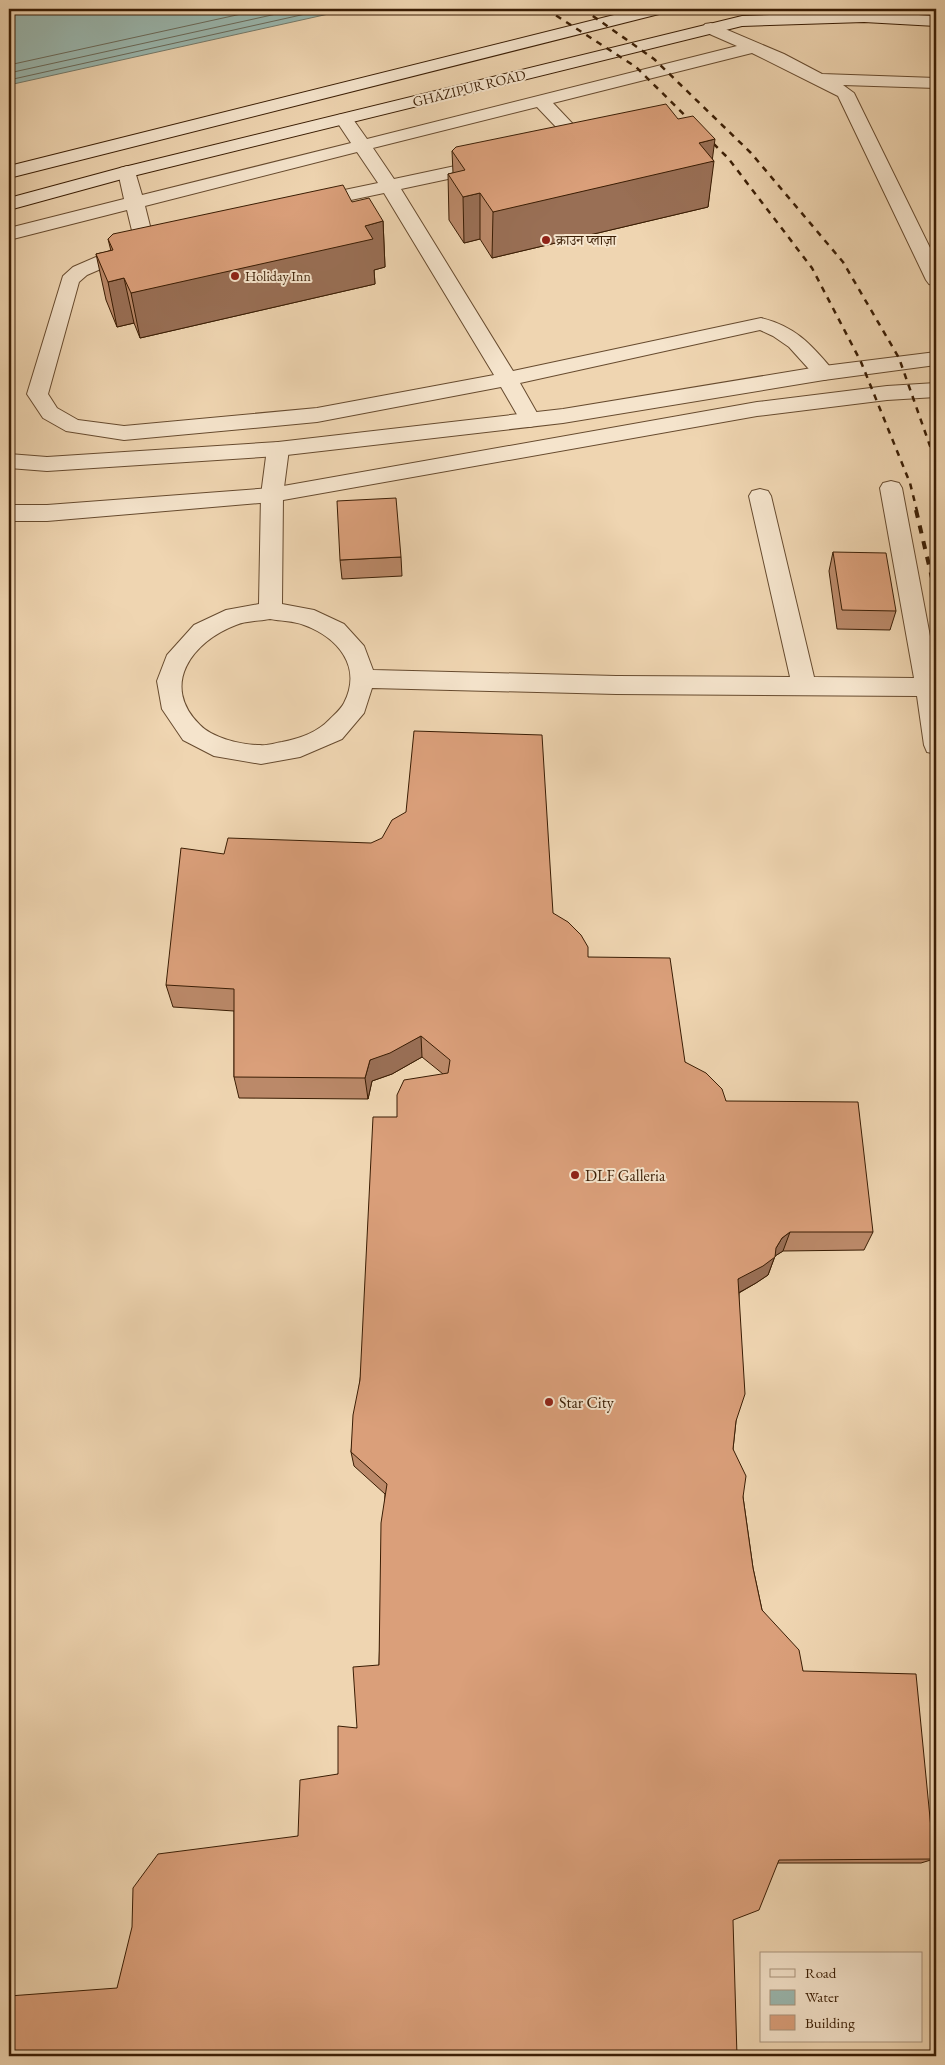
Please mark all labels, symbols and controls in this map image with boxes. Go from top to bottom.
street label: GHAZIPUR ROAD [411,65,528,111]
place label: क्राउन प्लाज़ा [555,231,617,249]
marker: क्राउन प्लाज़ा [540,234,552,246]
place label: Holiday Inn [245,267,311,285]
marker: Holiday Inn [229,270,241,282]
place label: DLF Galleria [585,1165,666,1186]
marker: DLF Galleria [569,1169,581,1181]
place label: Star City [559,1392,615,1413]
marker: Star City [543,1396,555,1408]
legend [760,1952,922,2042]
text: Road [805,1963,837,1982]
text: Water [805,1987,839,2006]
text: Building [805,2013,855,2032]

